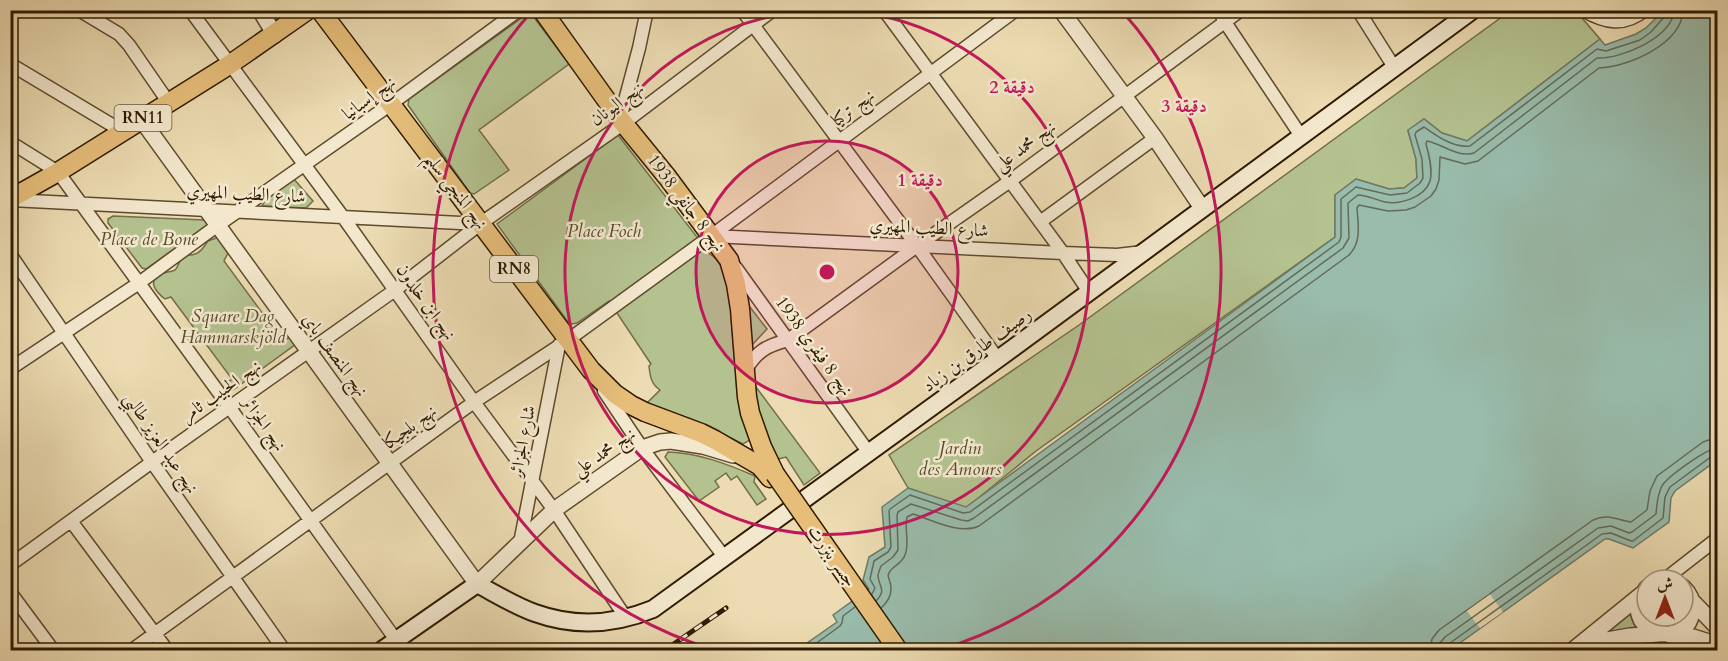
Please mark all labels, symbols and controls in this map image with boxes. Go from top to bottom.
street label: نهج إسبانيا [337,70,403,128]
text: 2 دقيقة [989,75,1035,100]
street label: نهج اليونان [585,76,651,135]
street label: نهج تركيا [826,83,882,135]
text: 3 دقيقة [1161,94,1207,119]
road number: RN11 [114,105,172,131]
street label: نهج محمد علي [989,115,1064,180]
street label: نهج المنجي سليم [415,147,493,238]
street label: نهج 8 جانفي 1938 [637,149,731,260]
text: 1 دقيقة [897,168,943,193]
street label: شارع الطيب المهيري [186,178,306,212]
street label: شارع الطيب المهيري [869,212,989,246]
park label: Place Foch [567,219,641,244]
park label: Place de Bone [100,227,199,252]
road number: RN8 [490,256,538,282]
street label: نهج ابن خلدون [388,259,462,347]
centre of rings [817,262,837,282]
street label: نهج 8 فيفري 1938 [767,291,859,403]
street label: رصيف طارق بن زياد [917,302,1037,398]
park label: Square Dag Hammarskjöld [180,304,287,350]
street label: نهج المنصف باي [294,308,374,404]
street label: نهج الحبيب ثامر [176,354,268,430]
street label: نهج عبد العزيز طالبي [114,387,204,501]
street label: نهج الجزائر [232,390,292,458]
street label: نهج بلجيكا [378,399,444,458]
street label: شارع الجزائر [503,403,544,481]
street label: نهج محمد علي [567,422,643,486]
park label: Jardin des Amours [919,436,1002,482]
street label: جسر بنزرت [802,520,862,592]
north arrow [1635,568,1695,628]
text: ش [1657,573,1673,595]

